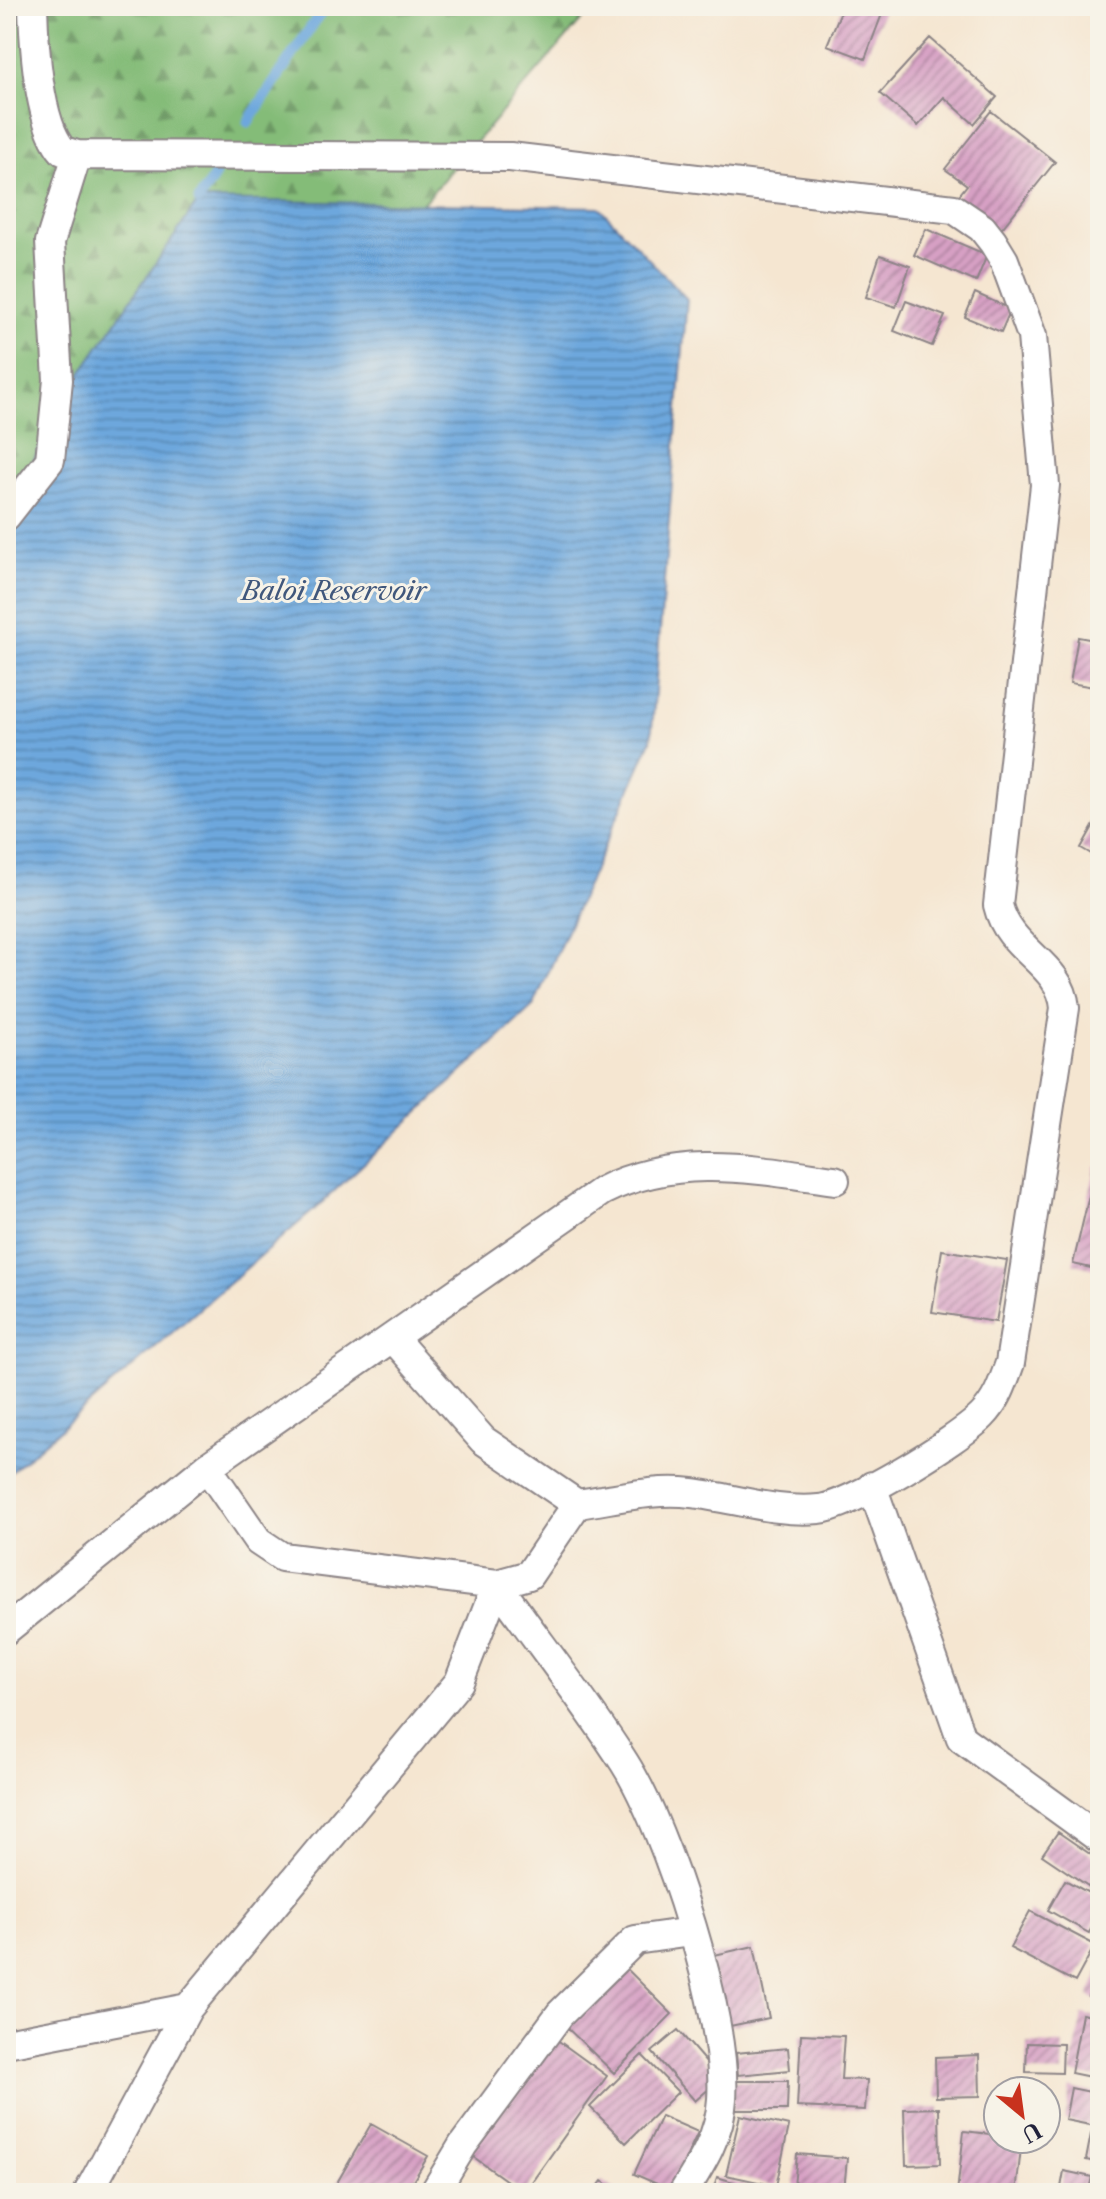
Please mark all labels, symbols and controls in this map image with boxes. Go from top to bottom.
water label: Baloi Reservoir [239,575,428,607]
north arrow [982,2075,1062,2155]
text: U [1017,2116,1046,2148]

